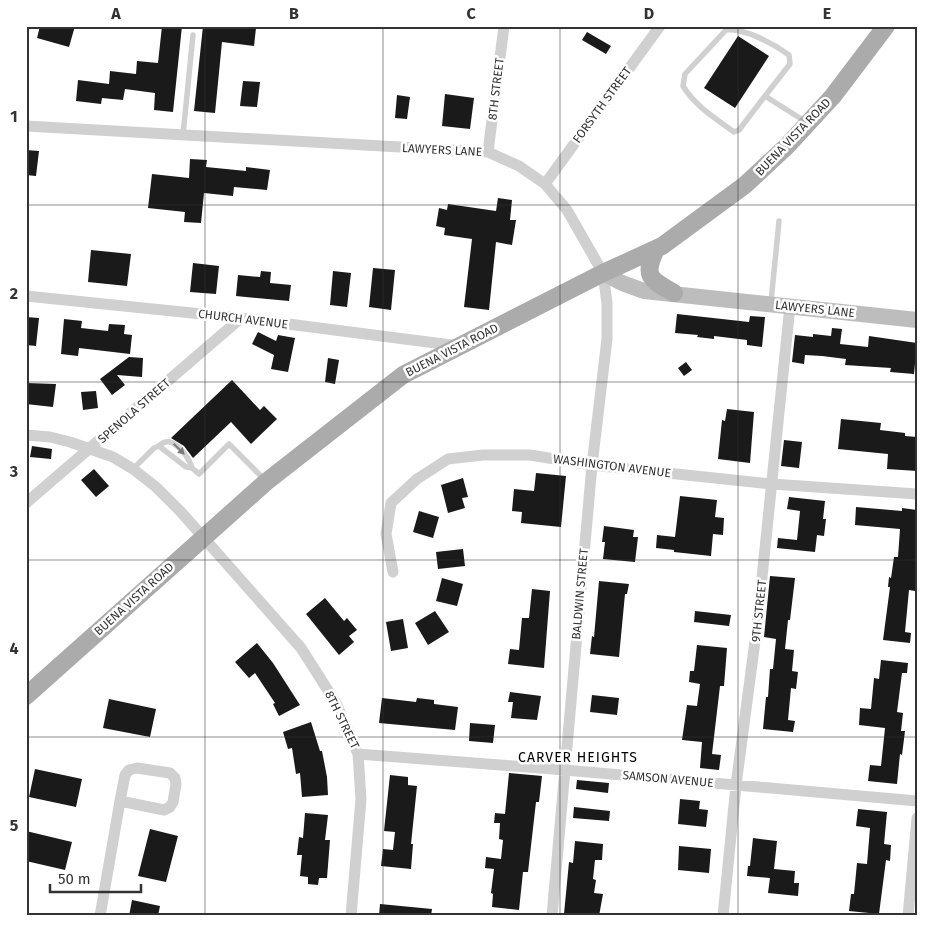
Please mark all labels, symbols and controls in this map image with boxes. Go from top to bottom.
text: A [110,4,121,23]
text: B [289,4,299,23]
text: C [466,4,476,23]
text: D [644,4,654,23]
text: E [823,4,831,23]
street label: 8TH STREET [485,56,507,121]
street label: FORSYTH STREET [570,64,635,146]
street label: BUENA VISTA ROAD [753,95,834,179]
text: 1 [10,107,18,126]
street label: LAWYERS LANE [402,141,482,159]
text: 2 [10,284,18,303]
street label: LAWYERS LANE [774,298,856,320]
street label: CHURCH AVENUE [197,307,289,331]
street label: BUENA VISTA ROAD [403,320,501,379]
street label: SPENOLA STREET [95,375,174,446]
one-way arrow [172,443,184,455]
street label: WASHINGTON AVENUE [552,452,672,480]
text: 3 [9,462,18,481]
street label: BALDWIN STREET [569,547,591,640]
street label: BUENA VISTA ROAD [91,559,177,638]
street label: 9TH STREET [749,578,769,643]
text: 4 [9,639,19,658]
street label: 8TH STREET [322,689,362,752]
district label: CARVER HEIGHTS [518,749,638,766]
street label: SAMSON AVENUE [622,768,714,790]
text: 5 [10,816,19,835]
scale bar [50,862,141,894]
text: 50 m [58,870,91,888]

